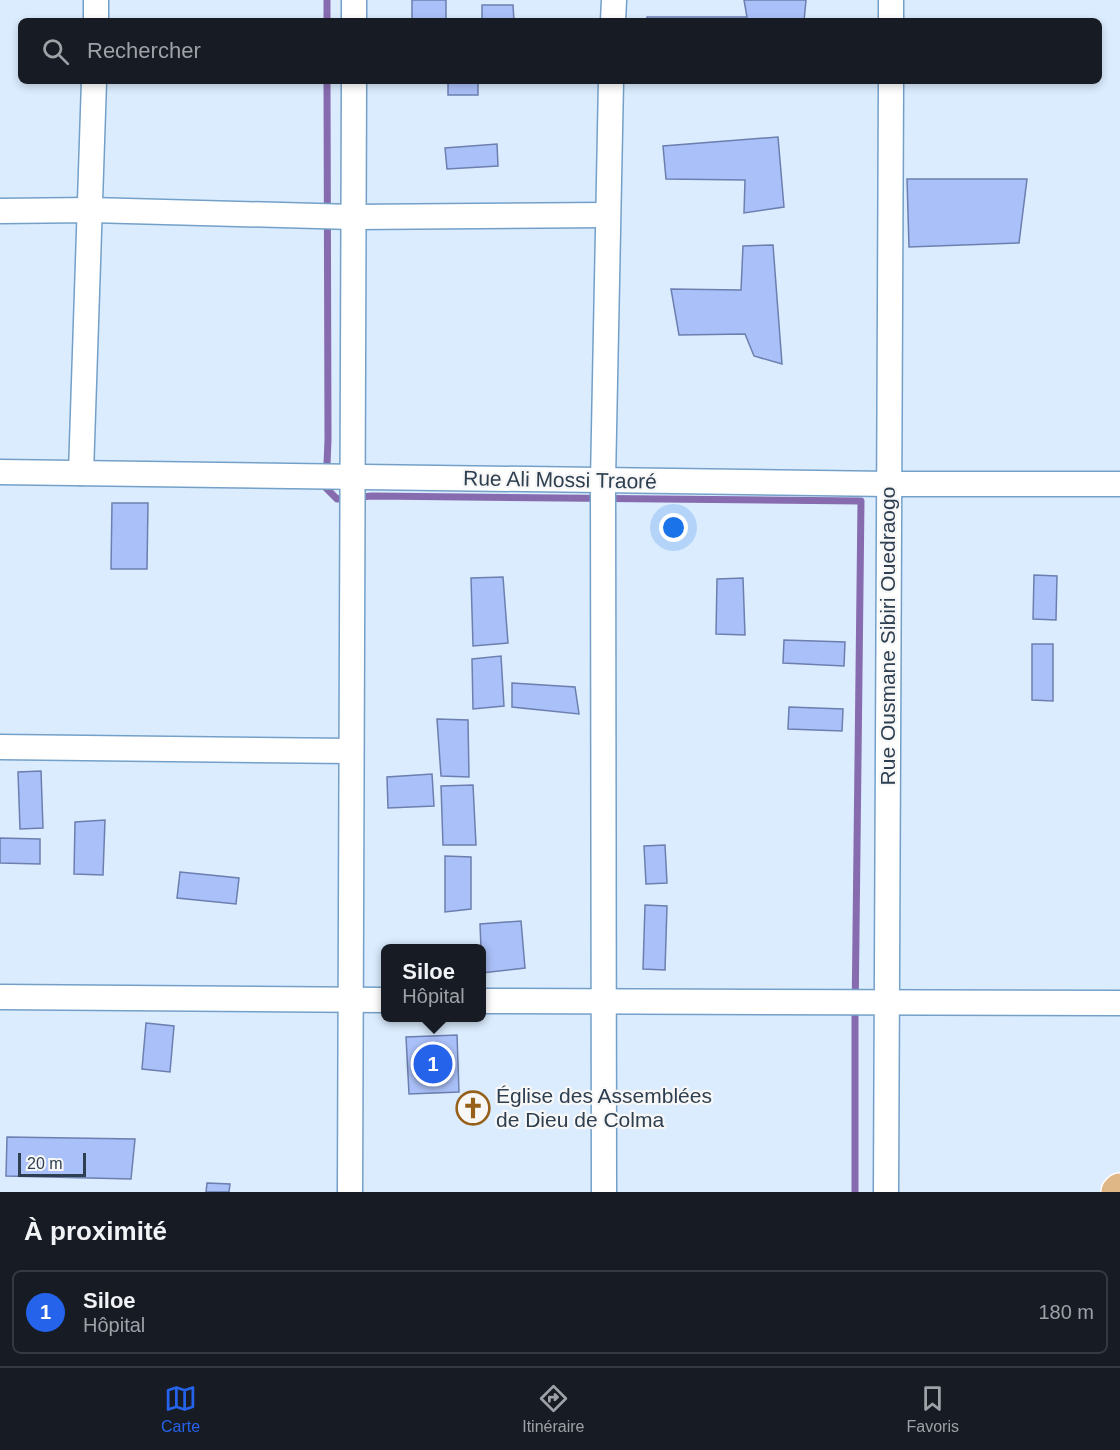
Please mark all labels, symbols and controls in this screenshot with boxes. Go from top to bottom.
search box [18,18,1102,84]
icon: search [39,35,72,68]
text: Rechercher [87,38,201,63]
street label: Rue Ali Mossi Traoré [463,466,657,493]
street label: Rue Ousmane Sibiri Ouedraogo [876,487,899,785]
your location [659,513,688,542]
popup [381,944,486,1022]
text: Siloe [402,959,455,984]
text: Hôpital [402,985,465,1007]
pin: 1 [414,1042,452,1086]
place label: Église des Assemblées de Dieu de Colma [496,1084,712,1131]
church icon: Église des Assemblées de Dieu de Colma [455,1090,491,1126]
scale bar [18,1150,86,1178]
text: 20 m [27,1155,63,1172]
text: À proximité [24,1216,167,1246]
text: Siloe [83,1288,136,1313]
text: 1 [40,1301,51,1323]
text: 180 m [1038,1301,1094,1323]
text: Hôpital [83,1314,145,1336]
tab: Carte [161,1382,200,1436]
tab: Itinéraire [522,1382,584,1436]
tab: Favoris [906,1382,959,1436]

